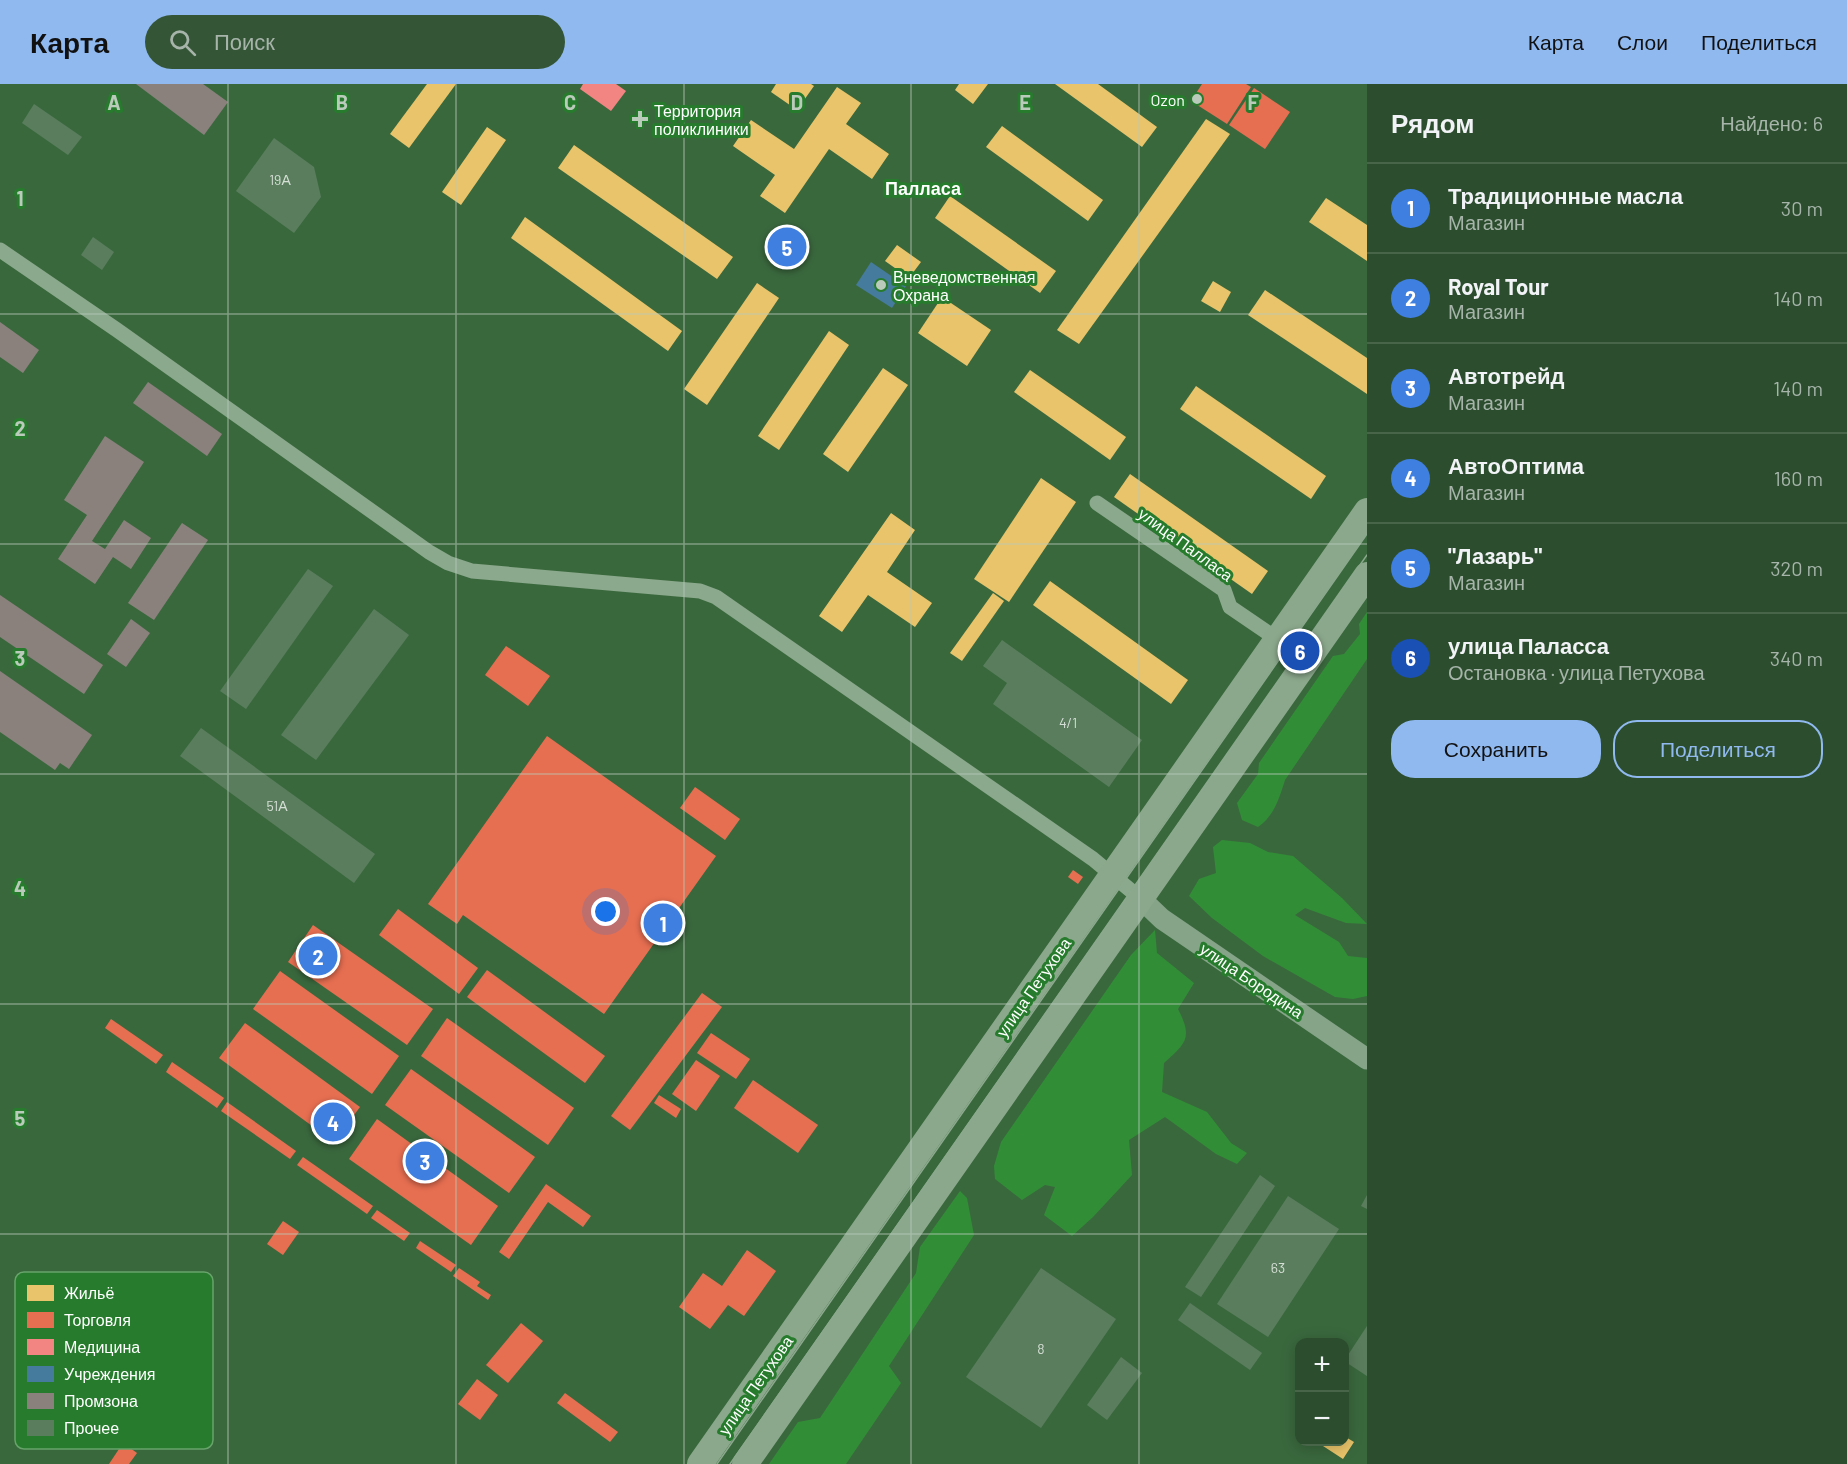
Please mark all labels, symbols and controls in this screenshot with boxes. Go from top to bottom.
search box [145,15,565,69]
text: Карта [30,25,109,59]
icon: search [166,26,199,59]
text: Поиск [214,28,275,54]
text: Карта [1528,29,1584,54]
text: Слои [1617,29,1668,54]
text: Поделиться [1701,29,1817,54]
text: A [107,90,121,114]
text: B [336,90,348,114]
text: C [564,90,576,114]
text: D [791,90,803,114]
text: E [1019,90,1031,114]
place label: Ozon [1151,90,1185,109]
text: F [1247,90,1259,114]
marker: Ozon [1190,92,1204,106]
place label: Территория поликлиники [654,101,749,138]
text: Рядом [1391,107,1474,138]
marker: Территория поликлиники [631,110,649,128]
text: Найдено: 6 [1720,111,1823,135]
house number: 19А [269,171,291,188]
district label: Палласа [885,177,962,199]
text: Традиционные масла [1448,182,1683,208]
text: 1 [16,186,24,210]
text: 1 [1407,196,1414,220]
text: 30 m [1781,196,1823,220]
text: Магазин [1448,210,1525,234]
pin: 5 [768,224,806,270]
place label: Вневедомственная Охрана [893,267,1035,304]
text: Royal Tour [1448,273,1549,299]
marker: Вневедомственная Охрана [874,278,888,292]
text: 2 [1405,286,1416,310]
text: 140 m [1773,286,1823,310]
text: Магазин [1448,299,1525,323]
text: Автотрейд [1448,362,1564,388]
text: 3 [1405,376,1416,400]
text: 140 m [1773,376,1823,400]
text: Магазин [1448,390,1525,414]
text: 2 [14,416,26,440]
text: АвтоОптима [1448,452,1584,478]
text: 4 [1404,466,1417,490]
text: 160 m [1774,466,1823,490]
text: Магазин [1448,480,1525,504]
street label: улица Палласа [1135,503,1237,585]
text: "Лазарь" [1448,542,1542,568]
text: 5 [1405,556,1416,580]
text: 320 m [1770,556,1823,580]
text: Магазин [1448,570,1525,594]
pin: 6 [1280,628,1320,674]
text: улица Паласса [1448,632,1609,658]
text: 3 [15,646,25,670]
text: 6 [1405,646,1416,670]
text: 340 m [1770,646,1823,670]
text: Остановка · улица Петухова [1448,660,1705,684]
house number: 4/1 [1059,714,1077,731]
button: Сохранить [1391,720,1601,778]
button: Поделиться [1613,720,1823,778]
house number: 51А [266,797,288,814]
text: 4 [14,876,26,900]
your location [591,897,620,926]
pin: 1 [644,900,682,946]
pin: 2 [298,934,338,978]
street label: улица Петухова [992,934,1074,1040]
street label: улица Бородина [1197,939,1307,1021]
pin: 4 [314,1100,352,1144]
text: 5 [15,1106,26,1130]
pin: 3 [406,1138,444,1184]
house number: 63 [1271,1259,1285,1276]
legend [15,1272,213,1449]
text: Жильё [64,1283,114,1302]
text: Торговля [64,1310,131,1329]
street label: улица Петухова [714,1332,796,1438]
text: Медицина [64,1337,140,1356]
map controls [1295,1338,1349,1446]
button: + [1295,1338,1349,1392]
house number: 8 [1037,1340,1045,1357]
text: Учреждения [64,1364,156,1383]
text: Промзона [64,1391,138,1410]
button: − [1295,1392,1349,1446]
text: Прочее [64,1418,119,1437]

